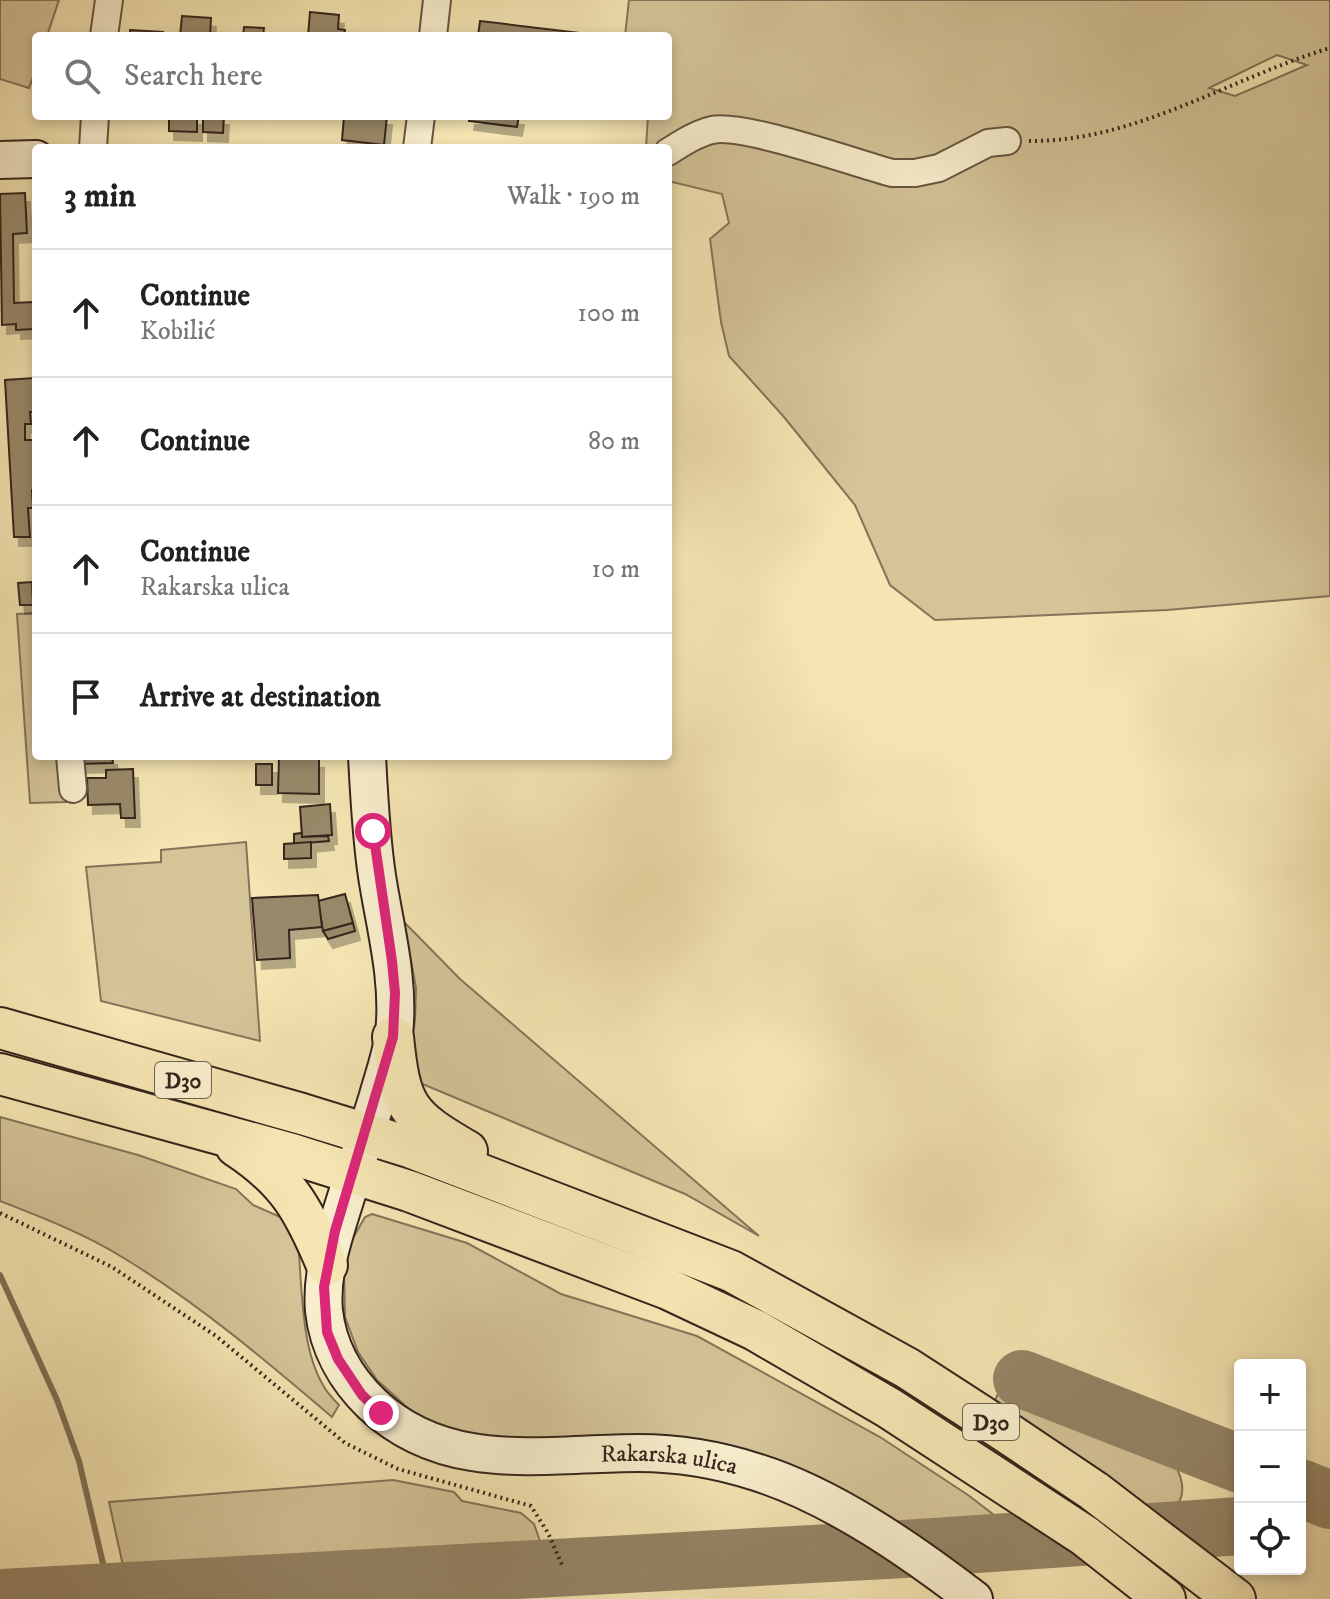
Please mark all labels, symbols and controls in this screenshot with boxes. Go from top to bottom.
search box [32,32,672,120]
icon: search [60,54,104,98]
text: Search here [124,58,263,95]
text: 3 min [64,175,136,217]
text: Walk · 190 m [507,180,640,213]
text: Continue [140,278,250,315]
icon: ahead [64,291,108,335]
text: 100 m [577,297,640,330]
text: Kobilić [140,315,215,348]
icon: ahead [64,419,108,463]
text: Continue [140,423,250,460]
text: 80 m [588,425,640,458]
text: Continue [140,534,250,571]
icon: ahead [64,547,108,591]
text: 10 m [591,553,640,586]
text: Rakarska ulica [140,571,289,604]
icon: arrive [64,675,108,719]
text: Arrive at destination [140,679,381,716]
route start [355,813,391,849]
road number: D30 [155,1062,211,1098]
map controls [1234,1359,1306,1575]
button: + [1234,1359,1306,1431]
route end [363,1395,399,1431]
road number: D30 [963,1404,1019,1440]
button: − [1234,1431,1306,1503]
street label: Rakarska ulica [600,1439,742,1482]
button: locate [1234,1503,1306,1575]

